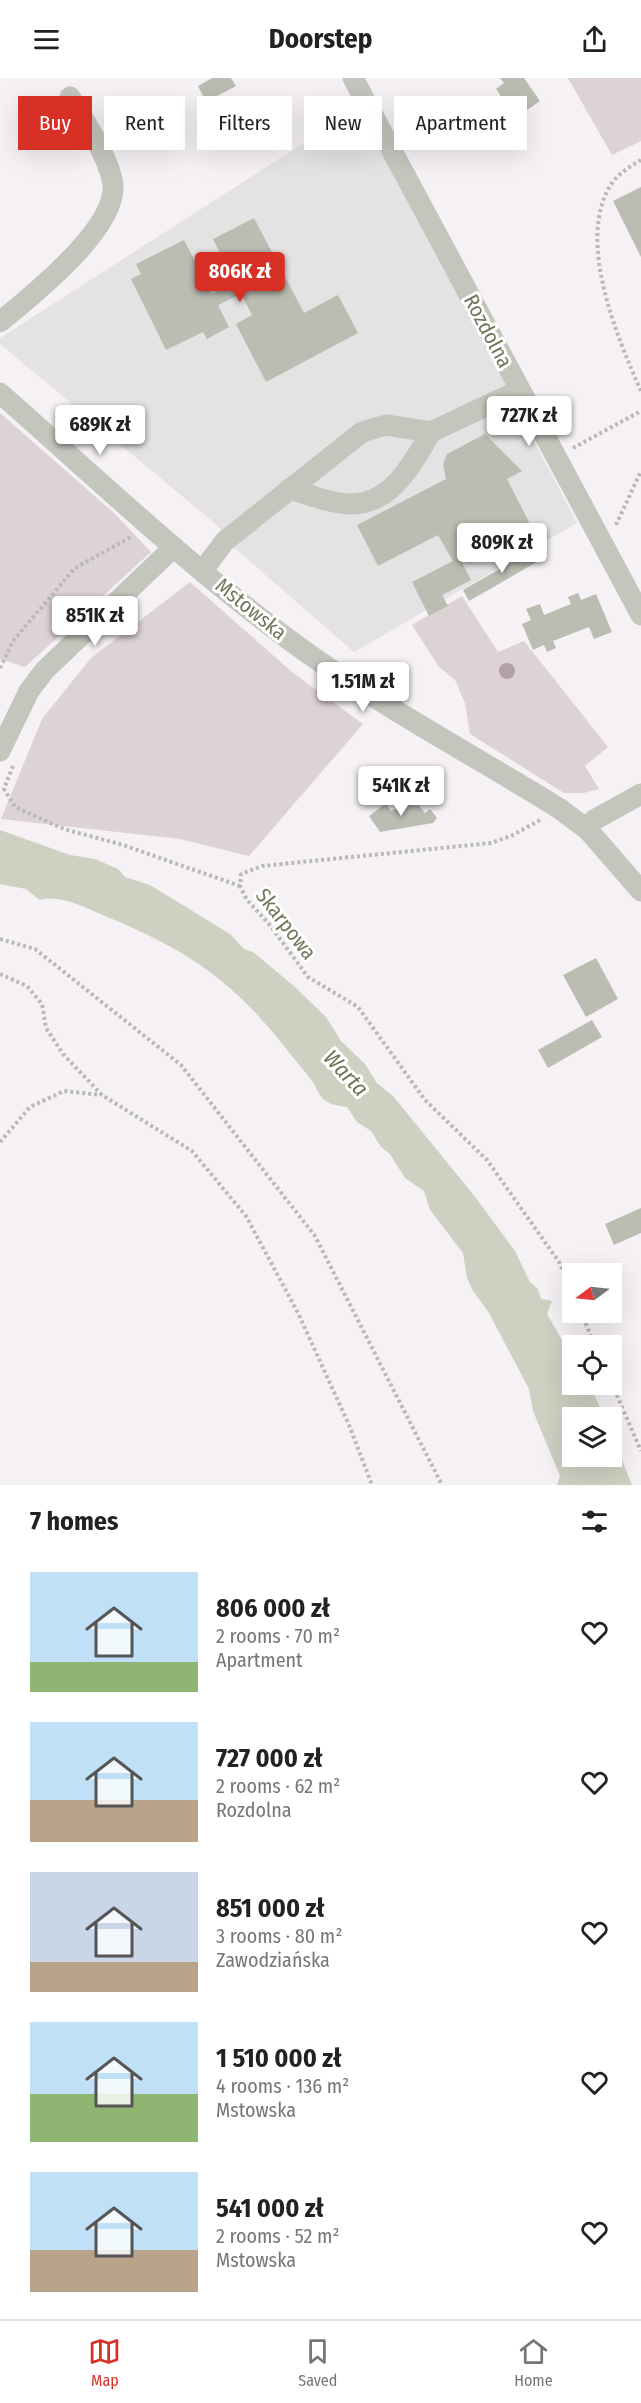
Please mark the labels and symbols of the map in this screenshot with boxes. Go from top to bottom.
pin: 806K zł [185,252,295,303]
street label: Rozdolna [458,290,518,372]
pin: 727K zł [474,396,584,447]
pin: 689K zł [45,405,155,456]
pin: 809K zł [447,523,557,574]
street label: Mstowska [210,572,292,646]
pin: 851K zł [40,596,150,647]
pin: 1.51M zł [301,662,425,713]
pin: 541K zł [346,766,456,817]
street label: Skarpowa [250,883,322,965]
water label: Warta [318,1044,374,1102]
north arrow [562,1263,622,1323]

